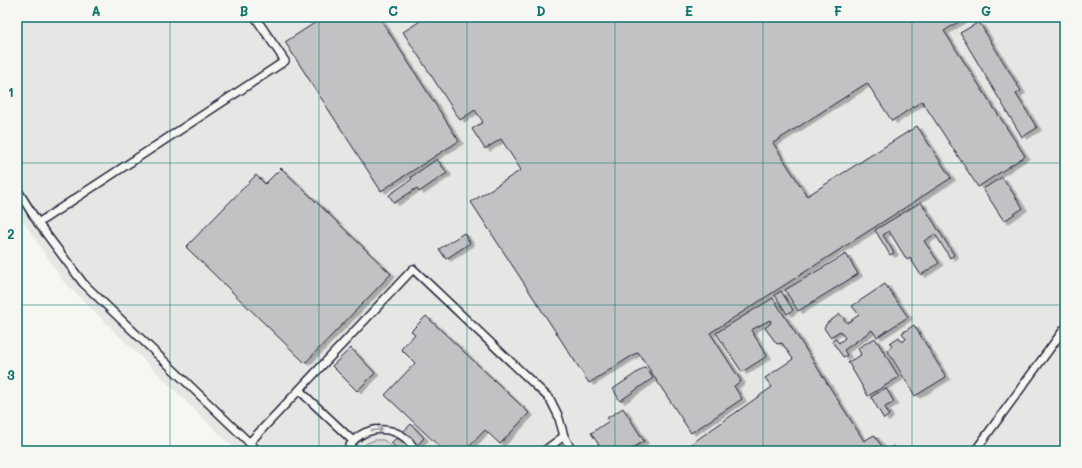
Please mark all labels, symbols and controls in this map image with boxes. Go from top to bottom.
text: A [91,2,101,19]
text: B [240,2,249,19]
text: C [388,2,398,19]
text: D [536,2,546,19]
text: E [685,2,693,19]
text: F [834,2,842,19]
text: G [981,2,991,19]
text: 1 [8,83,14,100]
text: 2 [7,225,15,242]
text: 3 [7,366,15,383]
one-way arrow [370,426,383,434]

